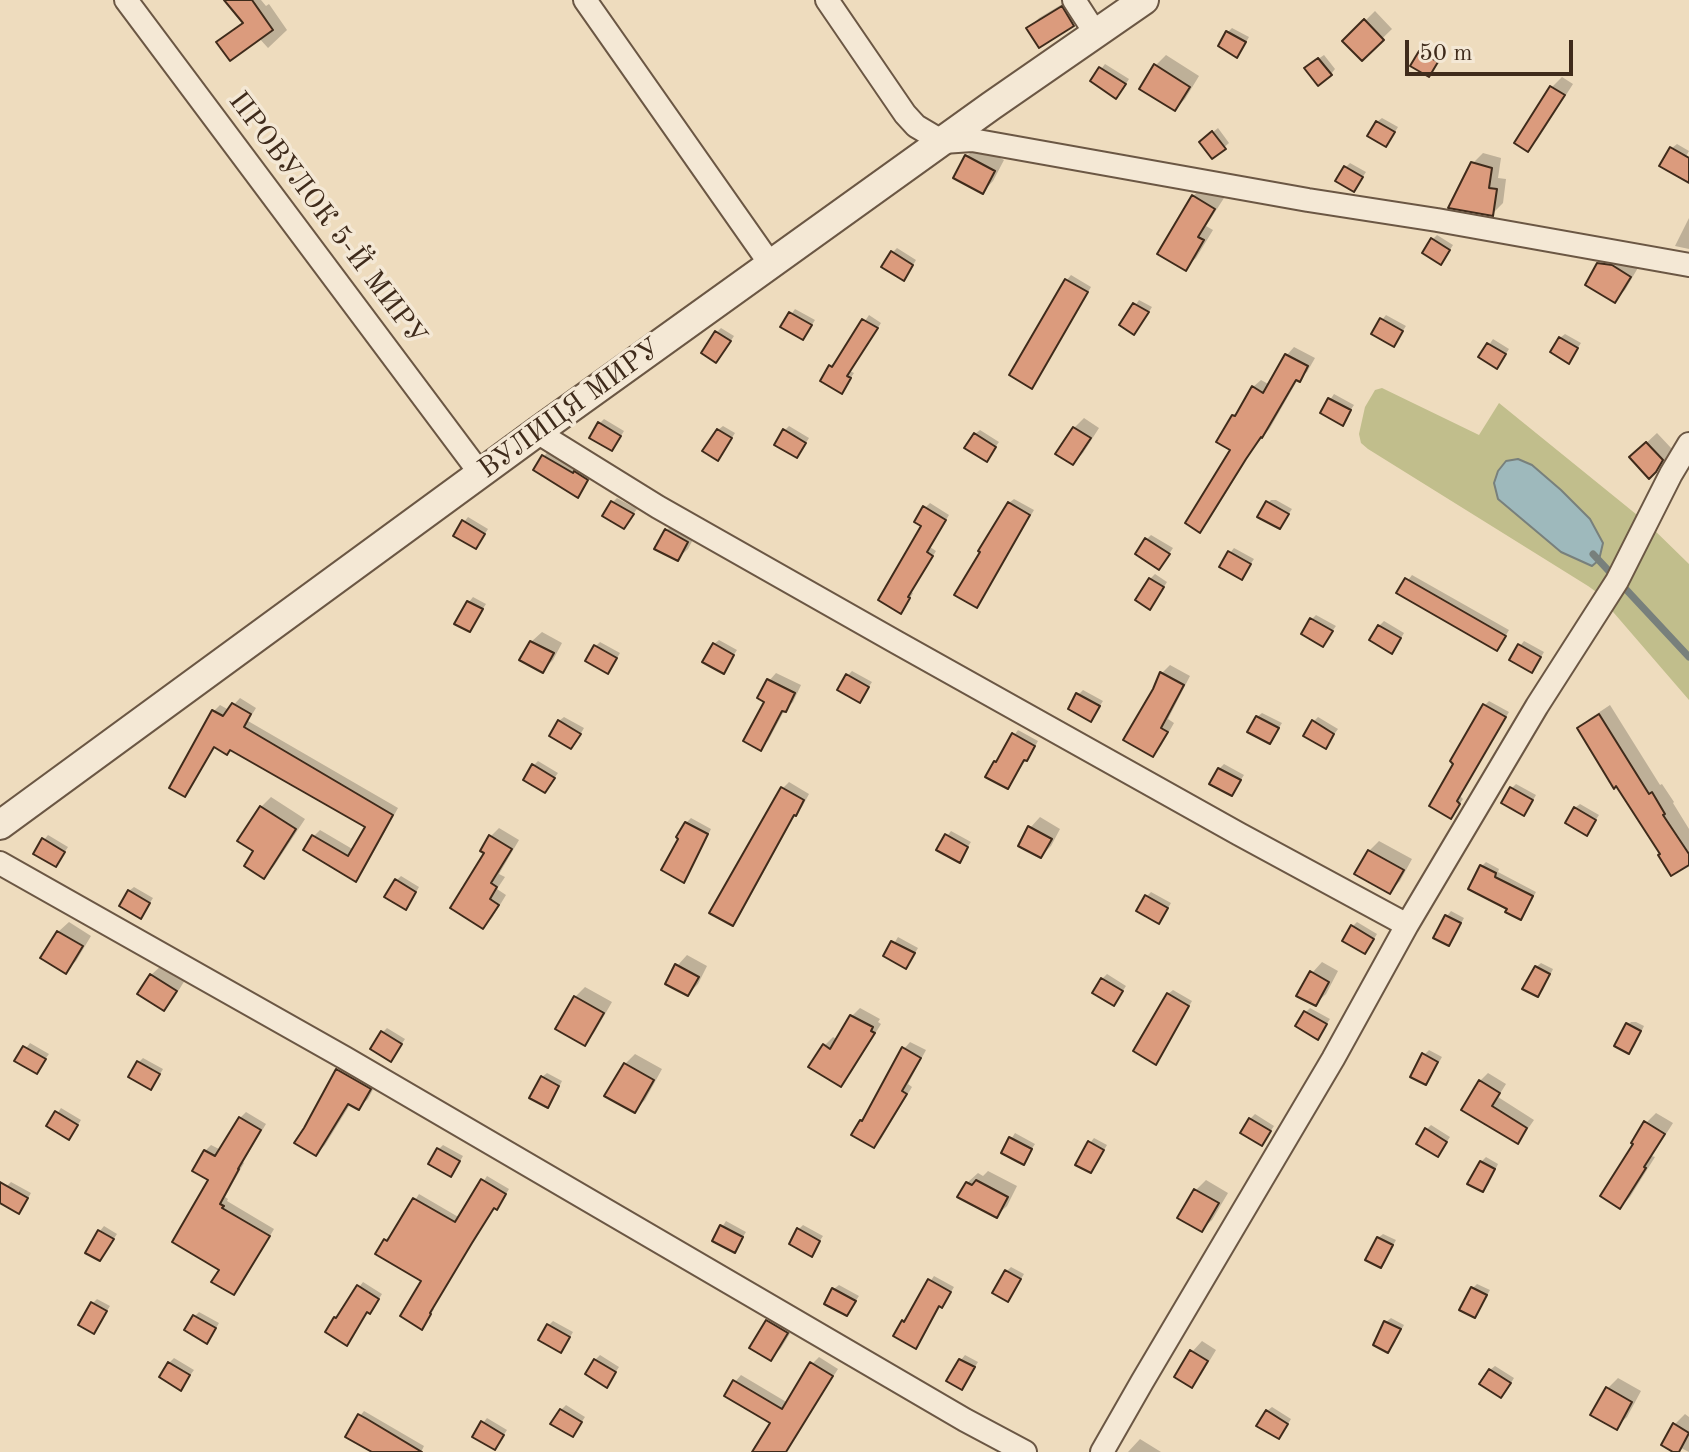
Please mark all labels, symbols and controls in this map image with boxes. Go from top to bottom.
scale bar [1409,24,1577,74]
text: 50 m [1419,42,1473,66]
street label: ПРОВУЛОК 5-Й МИРУ [221,86,433,352]
street label: ВУЛИЦЯ МИРУ [472,332,668,486]

